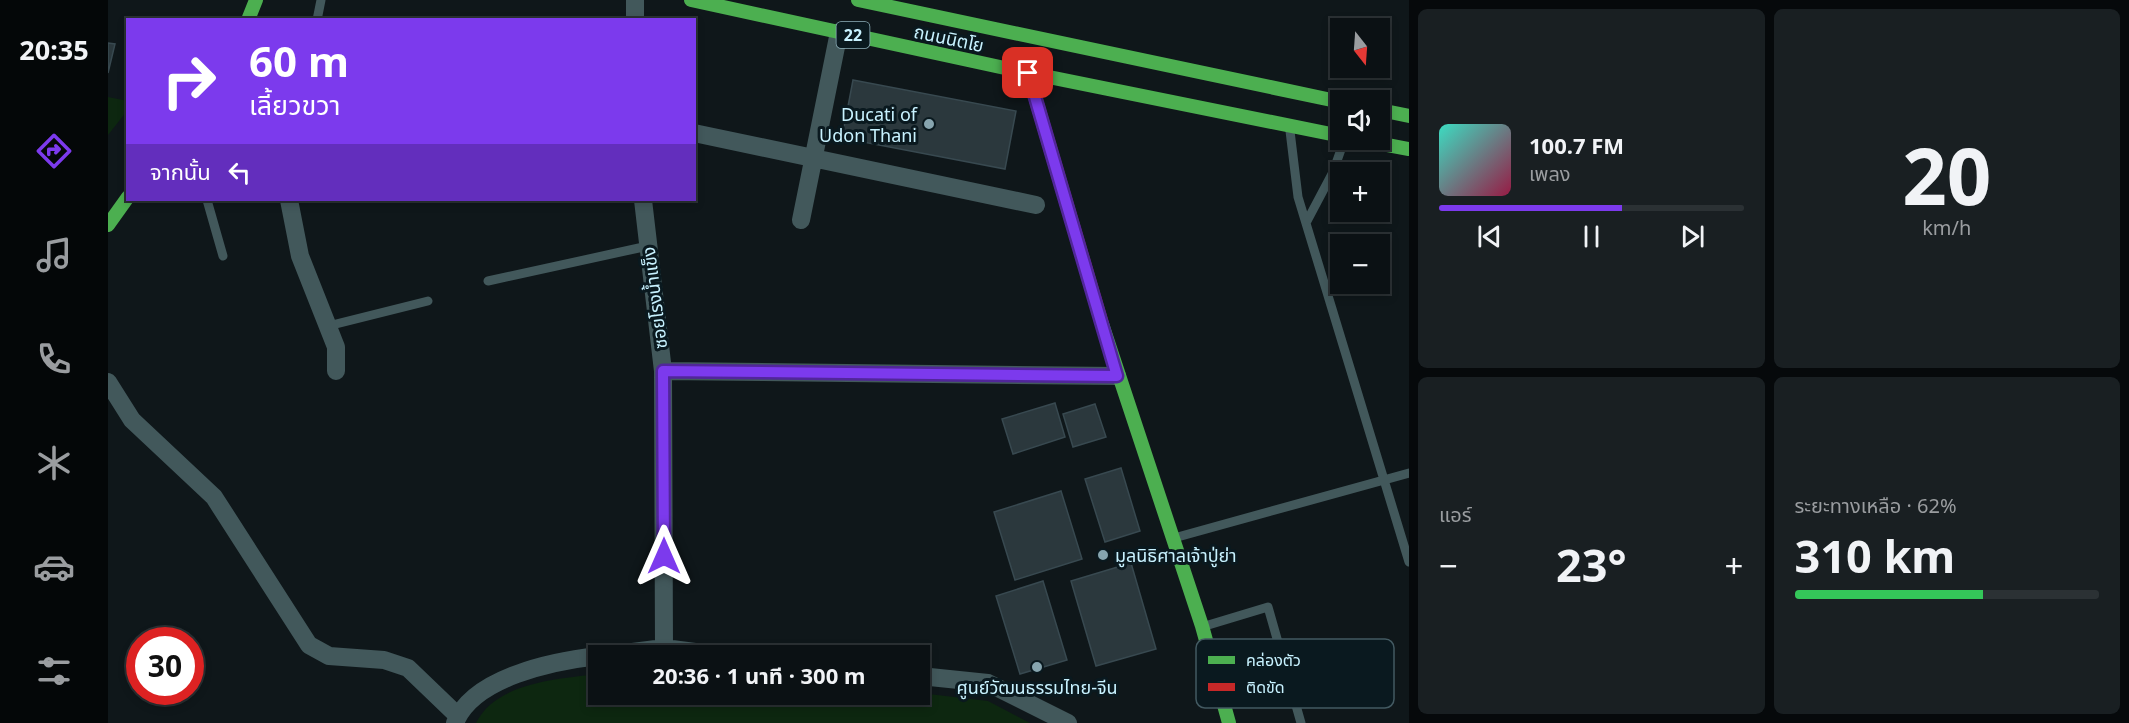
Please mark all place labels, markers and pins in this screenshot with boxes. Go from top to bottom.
pin [1002,47,1053,98]
place label: Ducati of Udon Thani [819,102,918,147]
marker: Ducati of Udon Thani [922,117,936,131]
place label: มูลนิธิศาลเจ้าปู่ย่า [1115,543,1237,568]
marker: มูลนิธิศาลเจ้าปู่ย่า [1096,548,1110,562]
marker: ศูนย์วัฒนธรรมไทย-จีน [1030,660,1044,674]
place label: ศูนย์วัฒนธรรมไทย-จีน [956,675,1118,700]

